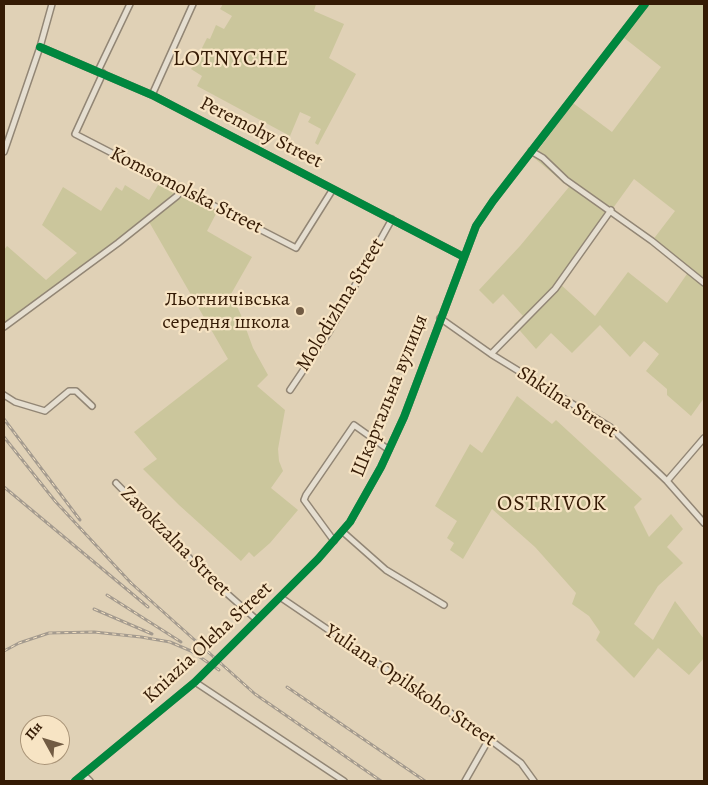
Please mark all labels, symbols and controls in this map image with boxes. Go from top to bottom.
district label: LOTNYCHE [172,47,290,73]
street label: Peremohy Street [196,92,326,174]
street label: Komsomolska Street [106,142,266,240]
street label: Molodizhna Street [292,234,390,376]
place label: Льотничівська середня школа [162,288,290,335]
marker: Льотничівська середня школа [294,305,306,317]
street label: Шкартальна вулиця [346,311,434,481]
street label: Shkilna Street [512,362,622,444]
street label: Zavokzalna Street [115,482,235,602]
district label: OSTRIVOK [496,492,608,518]
street label: Kniazia Oleha Street [139,577,277,709]
street label: Yuliana Opilskoho Street [320,620,500,752]
north arrow [20,715,70,765]
text: Пн [21,718,47,744]

